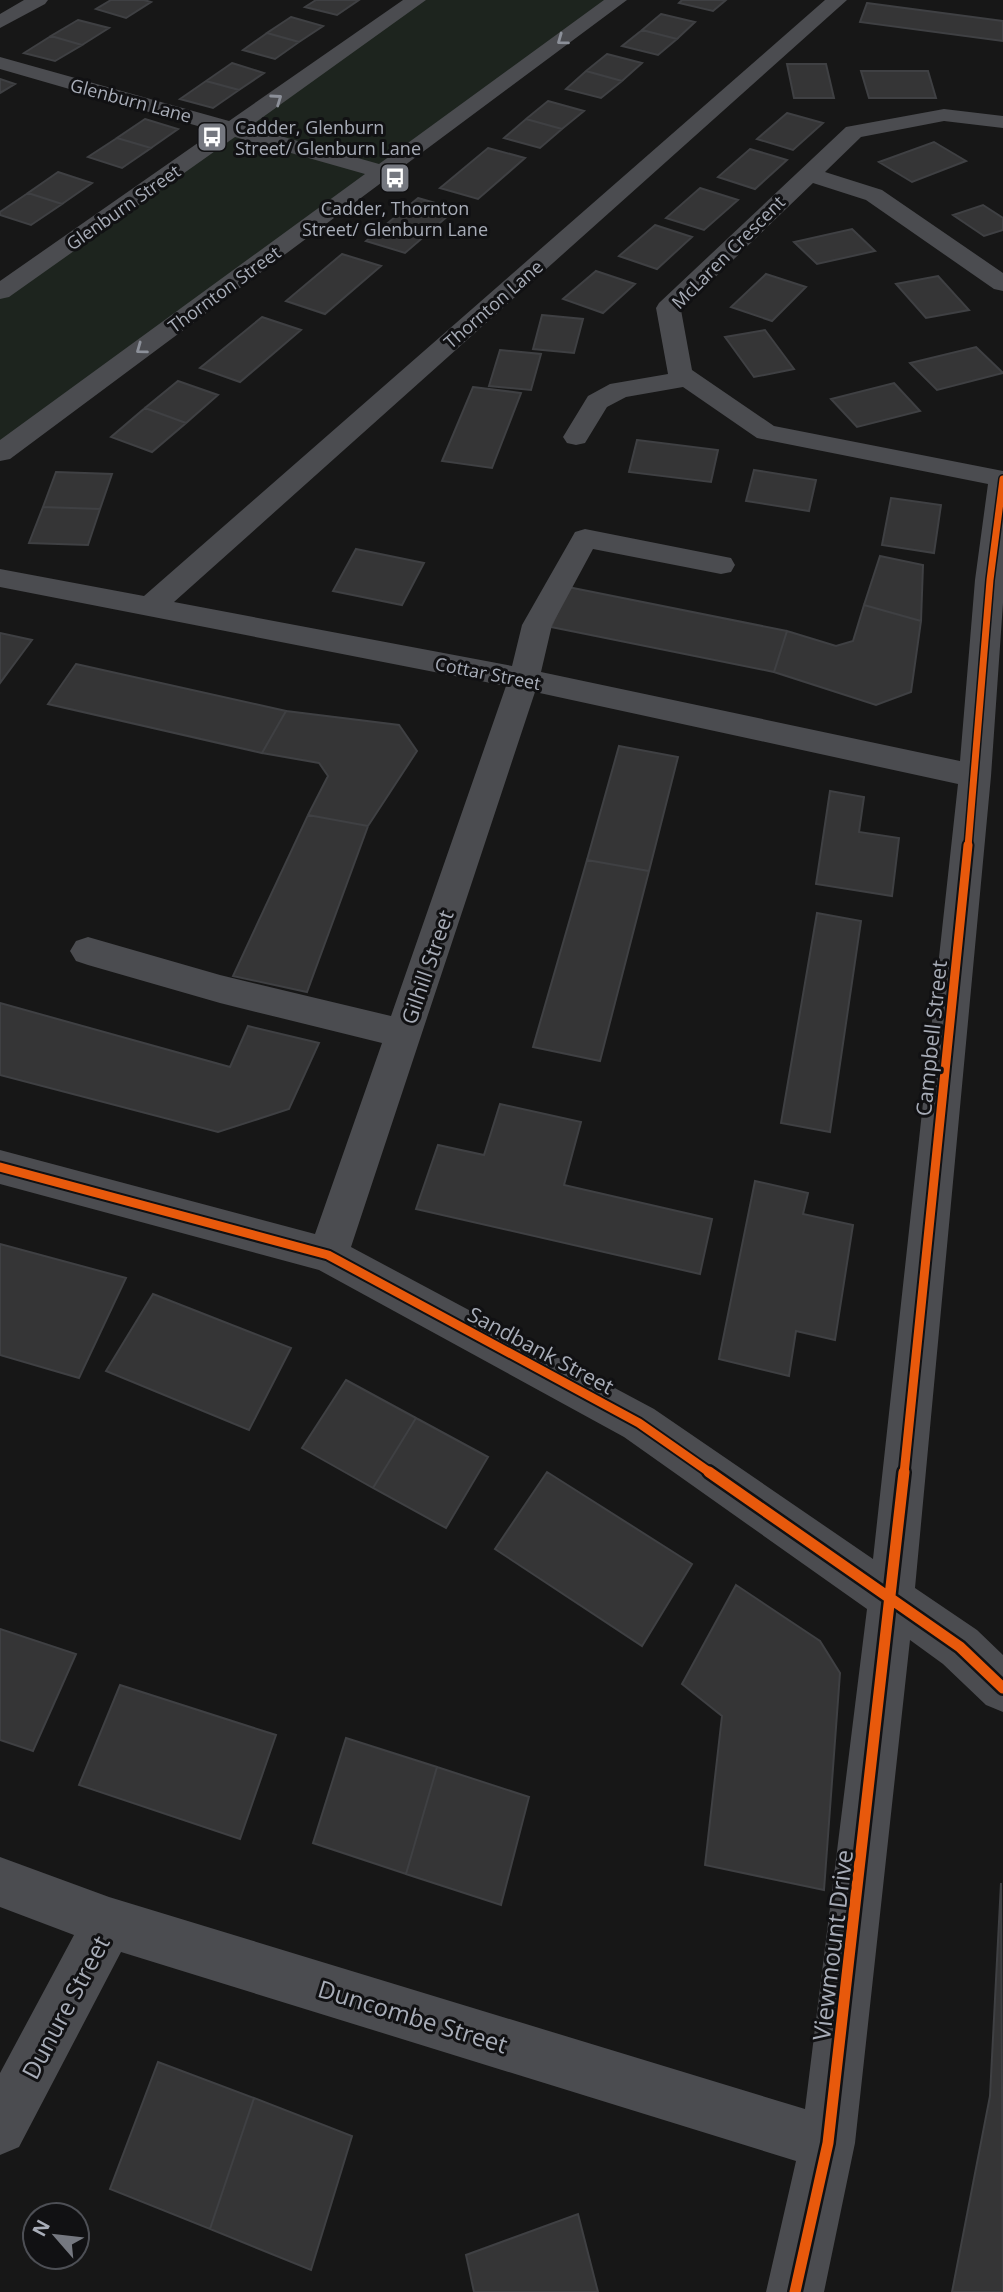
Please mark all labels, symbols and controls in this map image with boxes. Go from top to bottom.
one-way arrow [557,32,570,45]
street label: Glenburn Lane [68,72,194,128]
one-way arrow [269,95,282,107]
place label: Cadder, Glenburn Street/ Glenburn Lane [235,115,421,160]
bus stop icon: Cadder, Glenburn Street/ Glenburn Lane [195,120,229,154]
street label: Glenburn Street [61,159,185,255]
bus stop icon: Cadder, Thornton Street/ Glenburn Lane [378,161,412,195]
street label: McLaren Crescent [666,190,790,314]
place label: Cadder, Thornton Street/ Glenburn Lane [302,196,488,241]
street label: Thornton Street [163,240,285,338]
street label: Thornton Lane [438,254,548,354]
one-way arrow [137,341,149,353]
street label: Cottar Street [433,651,543,695]
street label: Gilhill Street [394,906,460,1028]
street label: Campbell Street [909,959,953,1117]
street label: Sandbank Street [463,1300,619,1400]
street label: Viewmount Drive [804,1848,860,2042]
street label: Dunure Street [13,1929,117,2085]
street label: Duncombe Street [314,1972,512,2060]
north arrow [21,2201,91,2271]
text: N [26,2215,56,2241]

